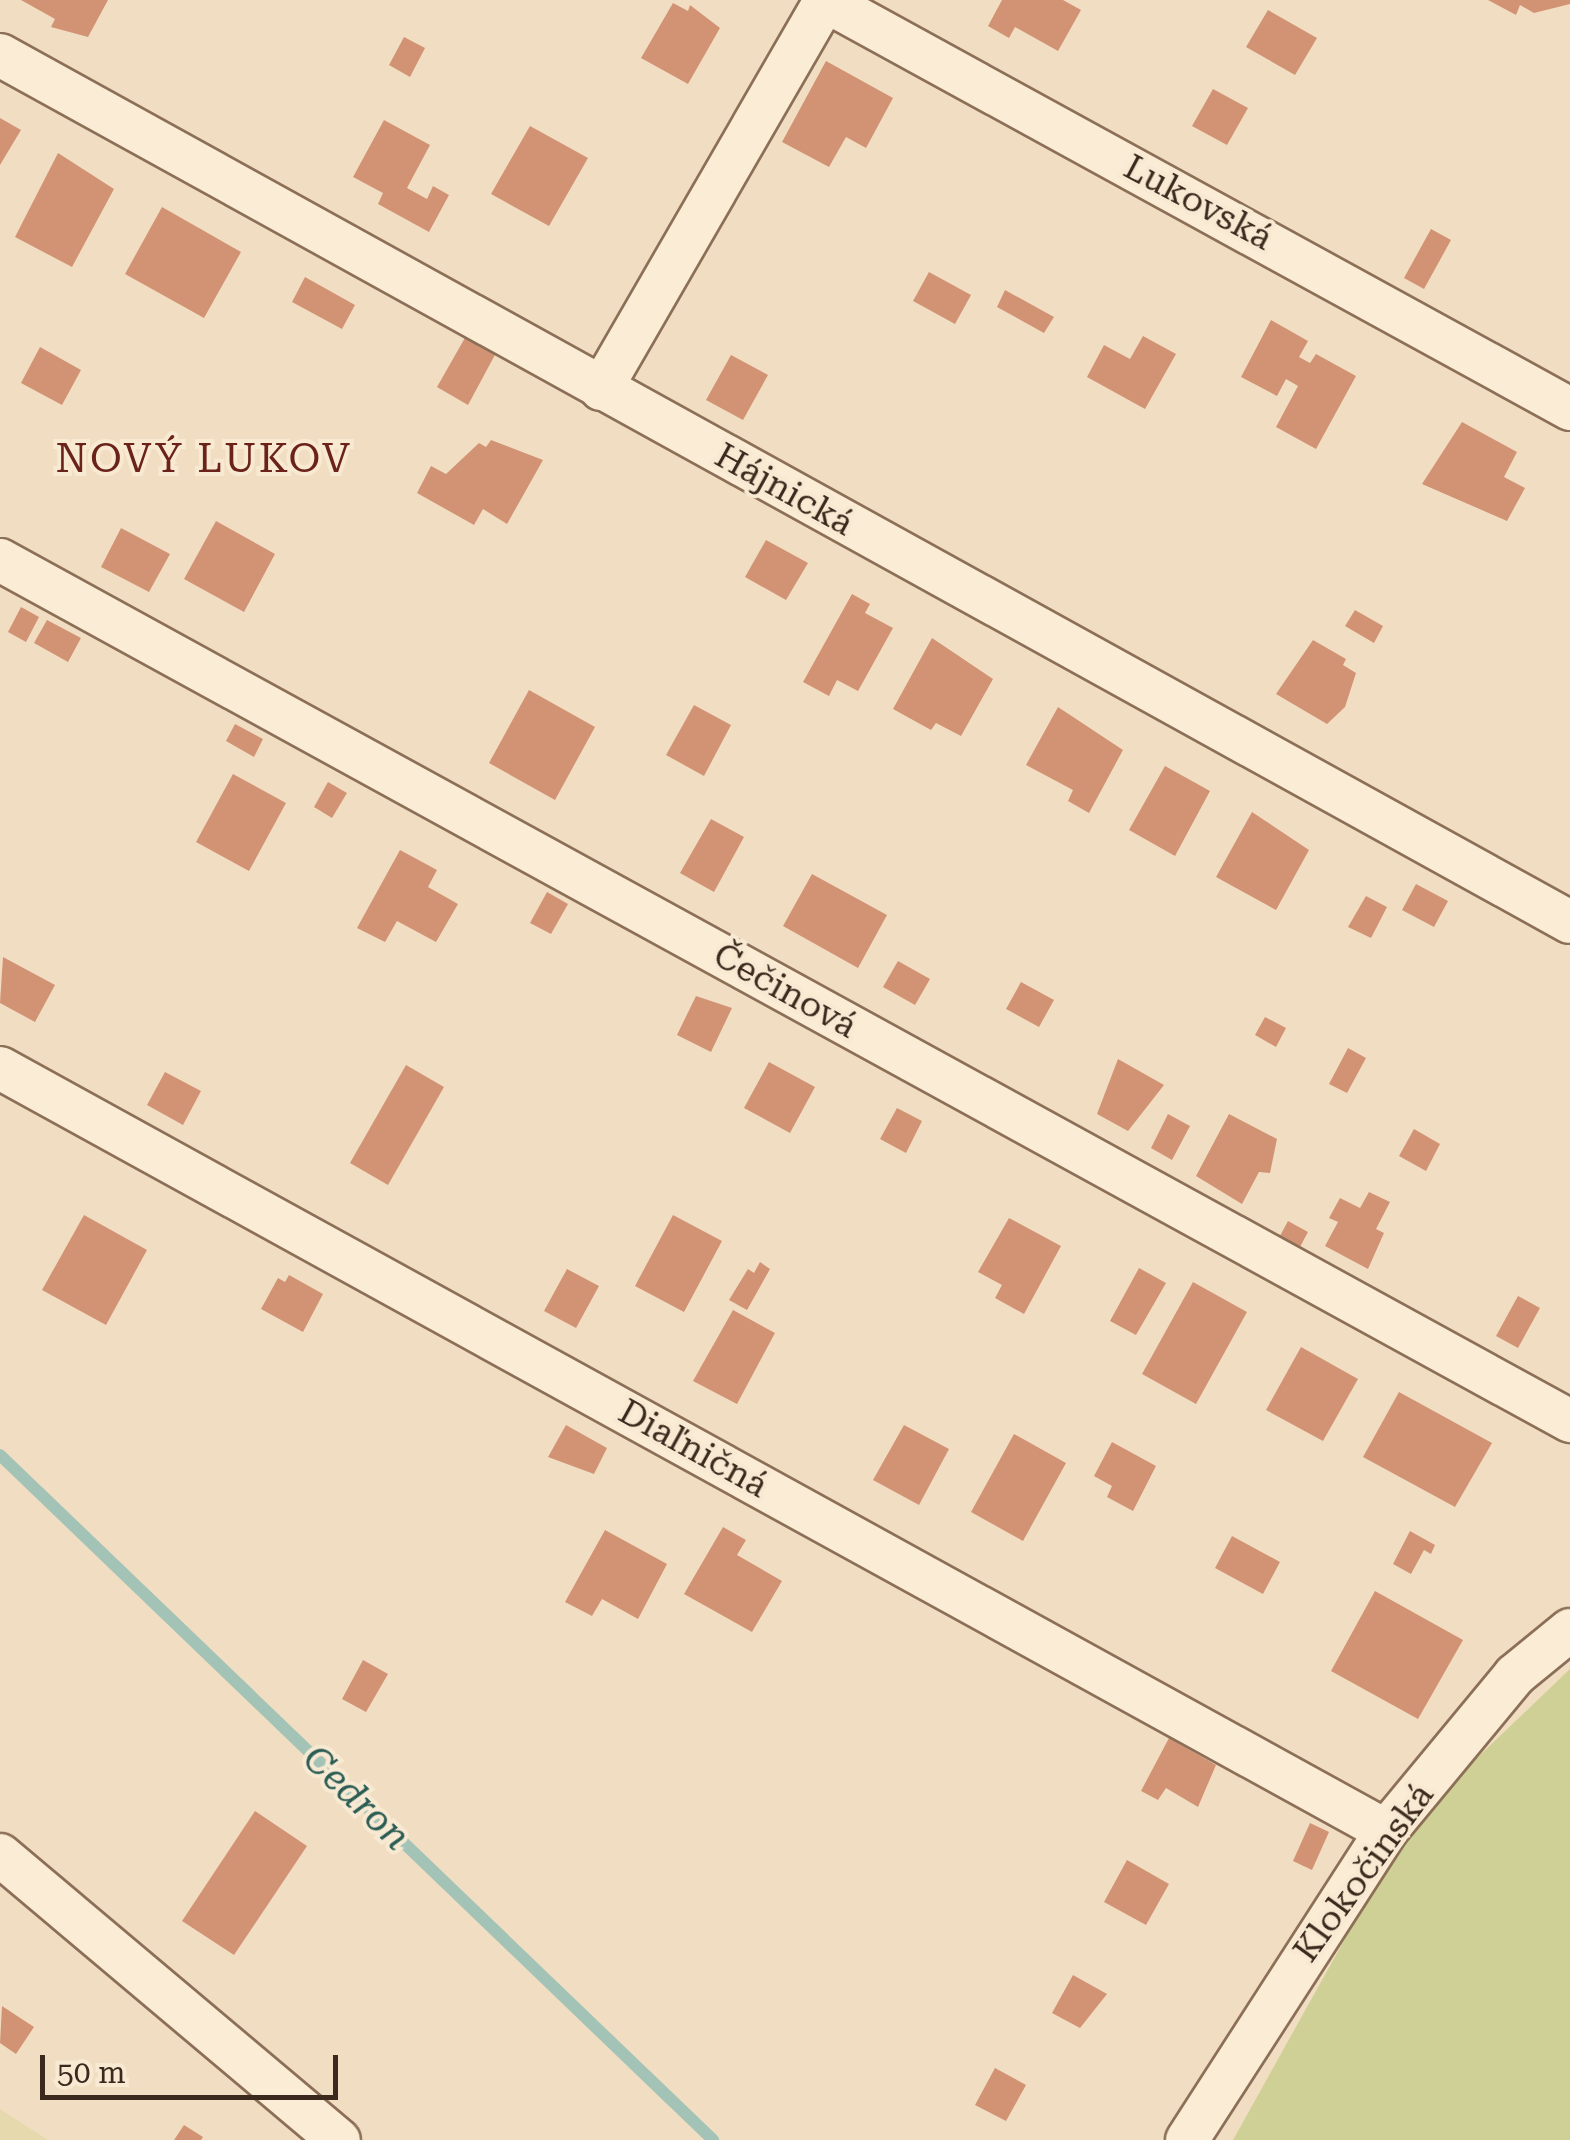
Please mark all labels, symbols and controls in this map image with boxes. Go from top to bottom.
street label: Lukovská [1117,146,1279,260]
district label: NOVÝ LUKOV [56,435,352,483]
street label: Hájnická [708,435,860,545]
street label: Čečinová [706,935,864,1047]
street label: Diaľničná [611,1391,775,1507]
water label: Cedron [293,1736,419,1860]
street label: Klokočinská [1285,1776,1443,1970]
scale bar [45,2035,342,2097]
text: 50 m [57,2055,126,2090]

